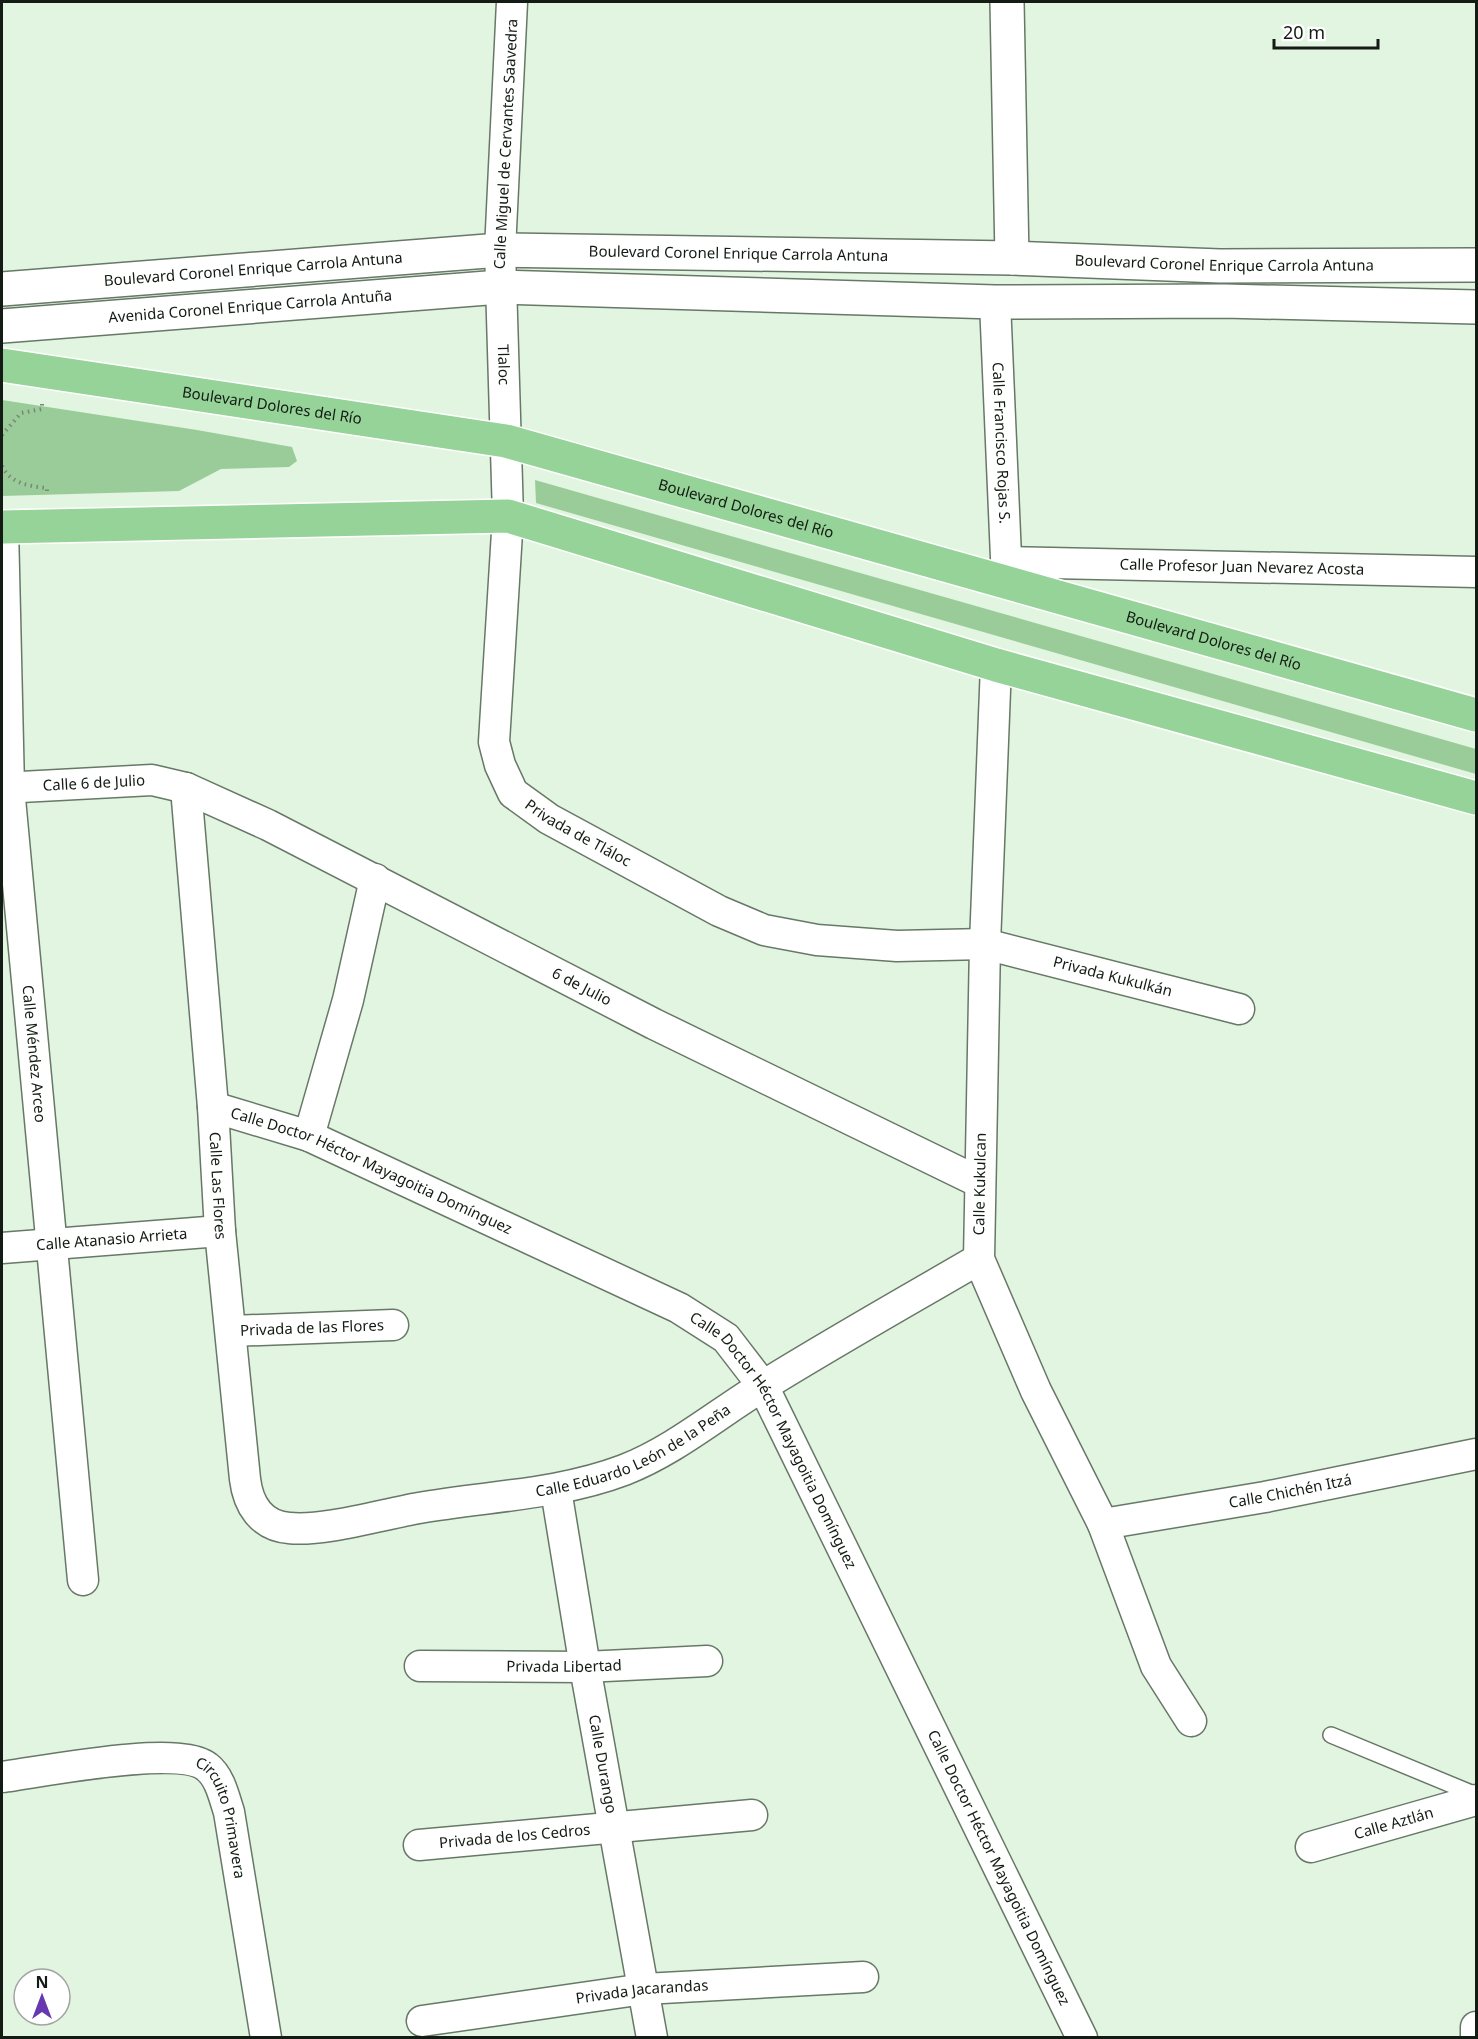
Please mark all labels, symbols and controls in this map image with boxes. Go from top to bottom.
scale bar [1274,12,1378,50]
street label: Calle Miguel de Cervantes Saavedra [488,18,522,270]
text: 20 m [1283,20,1325,44]
street label: Boulevard Coronel Enrique Carrola Antuna [589,240,888,265]
street label: Boulevard Coronel Enrique Carrola Antuna [103,247,403,290]
street label: Boulevard Coronel Enrique Carrola Antuna [1074,249,1374,275]
street label: Avenida Coronel Enrique Carrola Antuña [107,284,393,327]
street label: Tlaloc [494,344,515,385]
street label: Calle Francisco Rojas S. [989,361,1016,524]
street label: Boulevard Dolores del Río [181,381,363,428]
street label: Boulevard Dolores del Río [656,474,836,542]
street label: Calle Profesor Juan Nevarez Acosta [1119,553,1365,579]
street label: Boulevard Dolores del Río [1124,606,1304,674]
street label: Calle 6 de Julio [42,769,145,795]
street label: Privada de Tláloc [521,794,635,871]
street label: Privada Kukulkán [1051,951,1175,1001]
street label: 6 de Julio [549,962,615,1009]
street label: Calle Méndez Arceo [18,984,51,1123]
street label: Calle Doctor Héctor Mayagoitia Domínguez [228,1102,516,1238]
street label: Calle Las Flores [205,1131,232,1240]
street label: Calle Kukulcan [968,1133,990,1235]
street label: Calle Atanasio Arrieta [35,1223,188,1254]
street label: Calle Doctor Héctor Mayagoitia Domínguez [686,1307,862,1572]
street label: Privada de las Flores [240,1314,384,1340]
street label: Calle Eduardo León de la Peña [534,1399,734,1501]
street label: Calle Chichén Itzá [1227,1469,1353,1512]
street label: Privada Libertad [506,1654,622,1676]
street label: Calle Durango [585,1713,622,1815]
street label: Calle Doctor Héctor Mayagoitia Domínguez [924,1726,1075,2008]
street label: Circuito Primavera [193,1751,251,1880]
street label: Calle Aztlán [1351,1802,1435,1843]
street label: Privada de los Cedros [438,1819,591,1852]
north arrow [12,1967,72,2027]
text: N [35,1971,49,1993]
street label: Privada Jacarandas [574,1974,709,2008]

